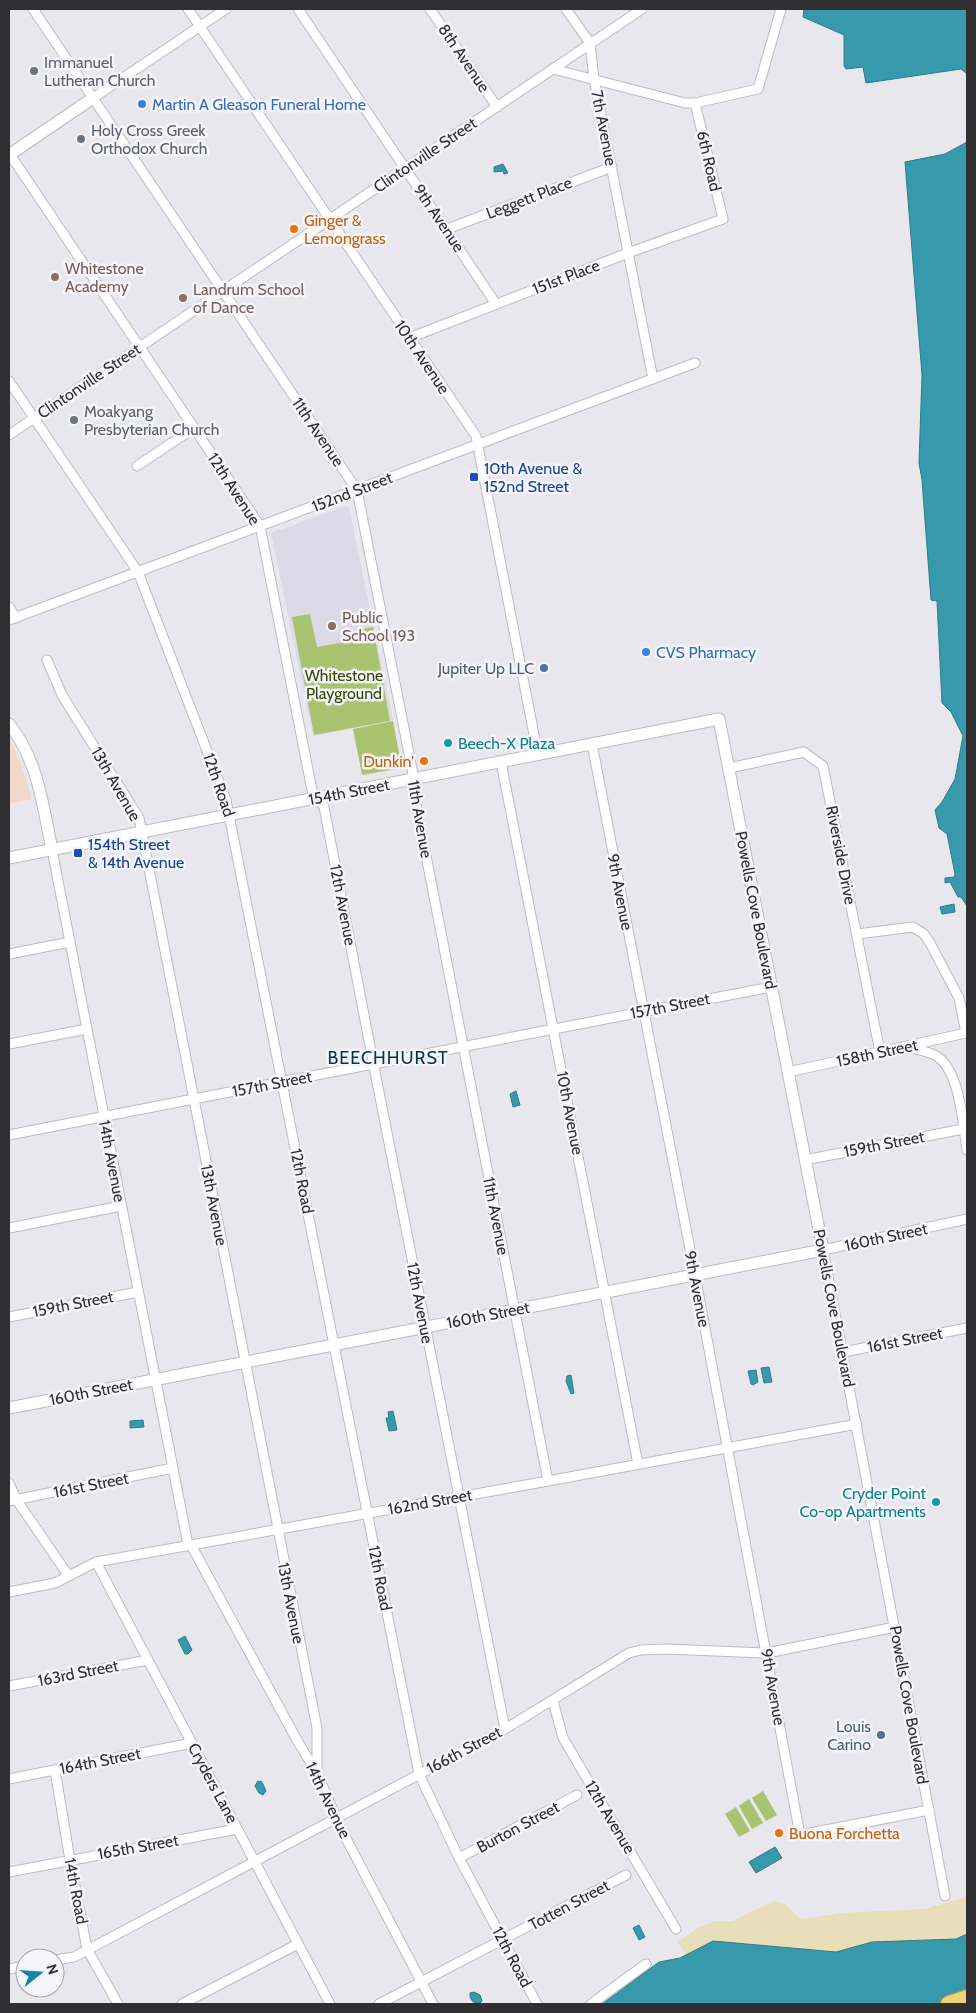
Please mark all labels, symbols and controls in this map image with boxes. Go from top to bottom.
street label: 8th Avenue [434,20,494,96]
place label: Immanuel Lutheran Church [44,53,155,90]
marker: Immanuel Lutheran Church [28,65,40,77]
street label: 7th Avenue [587,89,621,167]
place label: Martin A Gleason Funeral Home [152,95,366,114]
marker: Martin A Gleason Funeral Home [136,98,148,110]
street label: Clintonville Street [370,113,481,197]
place label: Holy Cross Greek Orthodox Church [91,121,207,158]
street label: 6th Road [693,129,725,193]
marker: Holy Cross Greek Orthodox Church [75,133,87,145]
street label: Leggett Place [483,173,575,223]
street label: 9th Avenue [409,181,469,255]
place label: Ginger & Lemongrass [304,211,386,248]
marker: Ginger & Lemongrass [288,223,300,235]
street label: 151st Place [530,255,602,299]
place label: Whitestone Academy [65,259,144,296]
marker: Whitestone Academy [49,271,61,283]
place label: Landrum School of Dance [193,280,304,317]
marker: Landrum School of Dance [177,292,189,304]
street label: 10th Avenue [390,317,454,397]
street label: Clintonville Street [34,339,145,423]
street label: 11th Avenue [288,394,348,470]
place label: Moakyang Presbyterian Church [84,402,219,439]
marker: Moakyang Presbyterian Church [68,414,80,426]
street label: 12th Avenue [204,449,264,529]
place label: 10th Avenue & 152nd Street [484,459,582,496]
street label: 152nd Street [309,468,396,516]
marker: 10th Avenue & 152nd Street [468,471,480,483]
place label: Public School 193 [342,608,415,645]
marker: Public School 193 [326,620,338,632]
place label: CVS Pharmacy [656,643,756,662]
marker: CVS Pharmacy [640,646,652,658]
place label: Jupiter Up LLC [437,659,534,678]
marker: Jupiter Up LLC [538,662,550,674]
park label: Whitestone Playground [305,666,383,703]
place label: Beech-X Plaza [458,734,556,753]
marker: Beech-X Plaza [442,737,454,749]
street label: 13th Avenue [87,744,145,824]
street label: 12th Road [199,751,239,819]
place label: Dunkin' [363,752,414,771]
marker: Dunkin' [418,755,430,767]
street label: 154th Street [307,775,392,809]
street label: 11th Avenue [404,779,436,859]
street label: Riverside Drive [822,804,860,906]
street label: Powells Cove Boulevard [731,829,781,991]
place label: 154th Street & 14th Avenue [88,835,184,872]
marker: 154th Street & 14th Avenue [72,847,84,859]
street label: 9th Avenue [603,852,637,932]
street label: 12th Avenue [326,863,360,947]
street label: 157th Street [629,989,712,1023]
street label: 158th Street [835,1035,920,1071]
district label: BEECHHURST [328,1047,449,1069]
street label: 157th Street [231,1067,314,1101]
street label: 10th Avenue [553,1070,587,1156]
street label: 14th Avenue [95,1119,129,1203]
street label: 159th Street [842,1127,927,1161]
street label: 12th Road [286,1147,318,1215]
street label: 13th Avenue [197,1163,231,1247]
street label: 11th Avenue [479,1175,513,1257]
street label: 160th Street [843,1219,930,1255]
street label: Powells Cove Boulevard [809,1227,859,1389]
street label: 9th Avenue [680,1249,714,1329]
street label: 12th Avenue [403,1261,437,1345]
street label: 159th Street [31,1287,116,1321]
street label: 160th Street [445,1298,532,1332]
street label: 161st Street [866,1323,945,1357]
street label: 160th Street [48,1375,135,1409]
street label: 161st Street [52,1468,131,1502]
place label: Cryder Point Co-op Apartments [800,1484,927,1521]
street label: 162nd Street [386,1485,474,1519]
marker: Cryder Point Co-op Apartments [930,1496,942,1508]
street label: 12th Road [364,1544,396,1612]
street label: 13th Avenue [274,1561,308,1645]
street label: Powells Cove Boulevard [886,1624,932,1786]
street label: 9th Avenue [757,1647,789,1727]
street label: 163rd Street [36,1656,120,1690]
place label: Louis Carino [827,1717,871,1754]
street label: 166th Street [423,1722,505,1778]
marker: Louis Carino [875,1729,887,1741]
street label: Cryders Lane [184,1740,242,1826]
street label: 164th Street [58,1744,143,1778]
street label: 14th Avenue [301,1759,355,1841]
street label: 12th Avenue [581,1777,639,1857]
street label: Burton Street [473,1797,563,1857]
place label: Buona Forchetta [789,1824,900,1843]
marker: Buona Forchetta [773,1827,785,1839]
street label: 165th Street [96,1830,180,1863]
street label: 14th Road [60,1856,92,1926]
street label: Totten Street [525,1876,613,1934]
street label: 12th Road [488,1923,536,1991]
north arrow [15,1948,65,1998]
text: N [42,1962,62,1977]

